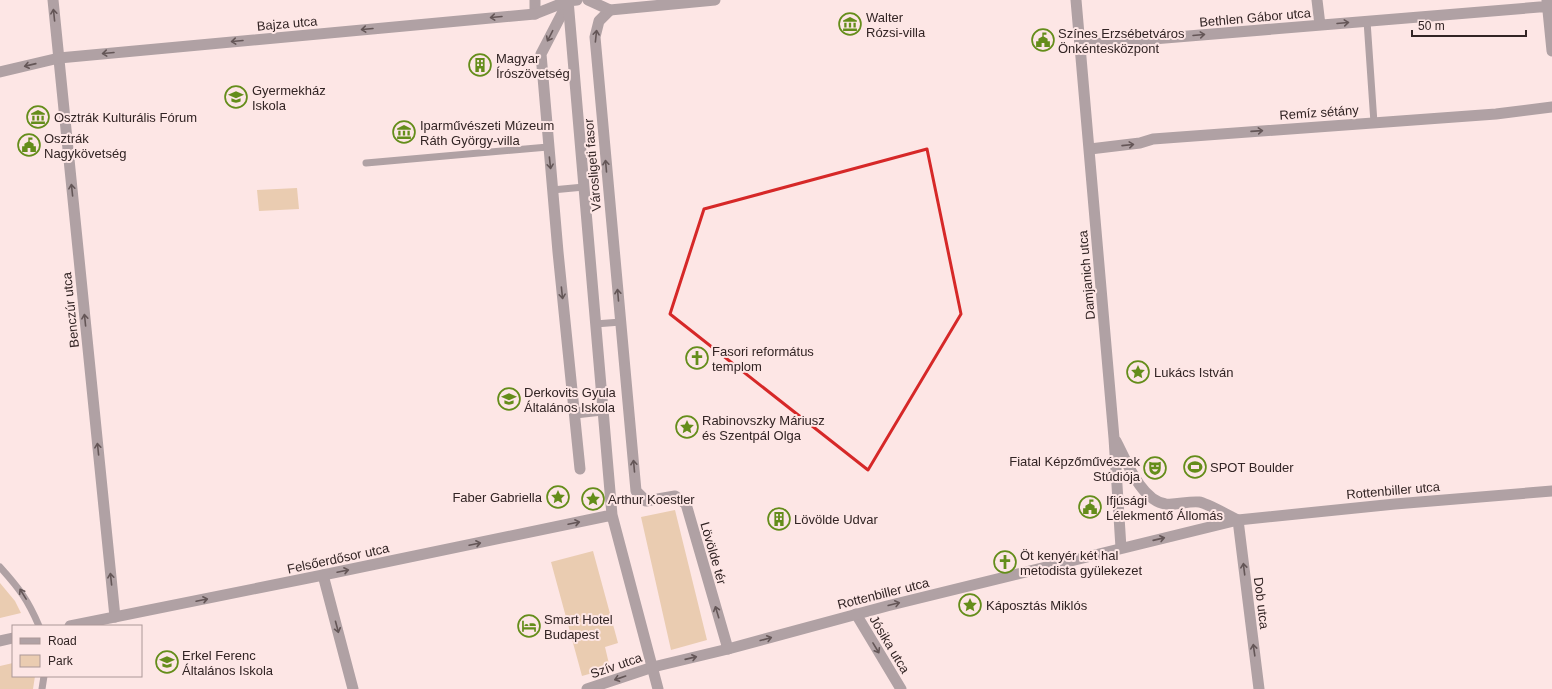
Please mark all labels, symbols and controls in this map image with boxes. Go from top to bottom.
street label: Bethlen Gábor utca [1199,5,1312,30]
one-way arrow [51,9,58,22]
place label: Walter Rózsi-villa [866,10,926,40]
museum icon: Walter Rózsi-villa [837,11,863,37]
scale bar [1412,12,1526,38]
street label: Bajza utca [256,13,319,34]
one-way arrow [490,13,503,21]
text: 50 m [1418,19,1445,33]
one-way arrow [1336,20,1349,27]
one-way arrow [361,25,374,33]
place label: Színes Erzsébetváros Önkéntesközpont [1058,26,1185,56]
public building icon: Színes Erzsébetváros Önkéntesközpont [1030,27,1056,53]
one-way arrow [546,30,554,42]
one-way arrow [592,30,600,43]
one-way arrow [1192,32,1205,39]
one-way arrow [231,38,244,45]
one-way arrow [102,50,115,57]
place label: Magyar Írószövetség [496,51,570,81]
building icon: Magyar Írószövetség [467,52,493,78]
one-way arrow [23,61,36,69]
place label: Gyermekház Iskola [252,83,326,113]
school or university icon: Gyermekház Iskola [223,84,249,110]
street label: Remíz sétány [1279,102,1360,123]
museum icon: Osztrák Kulturális Fórum [25,104,51,130]
place label: Osztrák Kulturális Fórum [54,110,197,125]
street label: Városligeti fasor [581,117,604,212]
place label: Iparművészeti Múzeum Ráth György-villa [420,118,554,148]
museum icon: Iparművészeti Múzeum Ráth György-villa [391,119,417,145]
one-way arrow [1250,127,1263,135]
place label: Osztrák Nagykövetség [44,131,126,161]
public building icon: Osztrák Nagykövetség [16,132,42,158]
one-way arrow [1122,141,1135,149]
one-way arrow [546,156,553,169]
one-way arrow [603,160,610,173]
one-way arrow [69,184,76,197]
street label: Damjanich utca [1075,229,1098,320]
street label: Benczúr utca [59,271,82,348]
one-way arrow [558,286,566,299]
one-way arrow [614,289,622,302]
one-way arrow [82,314,89,327]
place label: Fasori református templom [712,344,814,374]
church icon: Fasori református templom [684,345,710,371]
place icon: Lukács István [1125,359,1151,385]
place label: Lukács István [1154,365,1234,380]
place label: Derkovits Gyula Általános Iskola [524,385,617,415]
school or university icon: Derkovits Gyula Általános Iskola [496,386,522,412]
place label: Rabinovszky Máriusz és Szentpál Olga [702,413,825,443]
place icon: Rabinovszky Máriusz és Szentpál Olga [674,414,700,440]
one-way arrow [95,443,102,456]
place label: Fiatal Képzőművészek Stúdiója [1009,454,1141,484]
sports icon: SPOT Boulder [1182,454,1208,480]
theatre icon: Fiatal Képzőművészek Stúdiója [1142,455,1168,481]
one-way arrow [630,460,637,473]
place label: SPOT Boulder [1210,460,1294,475]
street label: Rottenbiller utca [1346,479,1441,502]
place icon: Faber Gabriella [545,484,571,510]
place icon: Arthur Koestler [580,486,606,512]
place label: Faber Gabriella [452,490,543,505]
place label: Arthur Koestler [608,492,695,507]
place label: Ifjúsági Lélekmentő Állomás [1106,493,1224,523]
public building icon: Ifjúsági Lélekmentő Állomás [1077,494,1103,520]
building icon: Lövölde Udvar [766,506,792,532]
place label: Lövölde Udvar [794,512,878,527]
one-way arrow [567,518,580,526]
street label: Lövölde tér [697,520,730,587]
one-way arrow [1152,535,1165,543]
one-way arrow [468,539,481,547]
street label: Felsőerdősor utca [286,540,391,577]
place label: Öt kenyér két hal metodista gyülekezet [1020,548,1143,578]
church icon: Öt kenyér két hal metodista gyülekezet [992,549,1018,575]
one-way arrow [1240,563,1247,576]
one-way arrow [336,567,349,575]
one-way arrow [108,573,115,586]
street label: Rottenbiller utca [836,575,931,612]
street label: Dob utca [1251,576,1272,631]
one-way arrow [19,589,27,600]
place icon: Káposztás Miklós [957,592,983,618]
one-way arrow [195,596,208,604]
place label: Káposztás Miklós [986,598,1088,613]
one-way arrow [887,600,900,608]
one-way arrow [713,606,720,619]
place label: Smart Hotel Budapest [544,612,613,642]
hotel icon: Smart Hotel Budapest [516,613,542,639]
street label: Jósika utca [866,613,913,677]
one-way arrow [333,620,341,633]
legend [12,625,142,677]
text: Road [48,634,77,648]
one-way arrow [759,635,772,642]
one-way arrow [872,642,880,653]
one-way arrow [1250,644,1258,657]
place label: Erkel Ferenc Általános Iskola [182,648,274,678]
school or university icon: Erkel Ferenc Általános Iskola [154,649,180,675]
street label: Szív utca [588,649,645,681]
one-way arrow [684,653,697,661]
text: Park [48,654,74,668]
one-way arrow [614,675,627,682]

